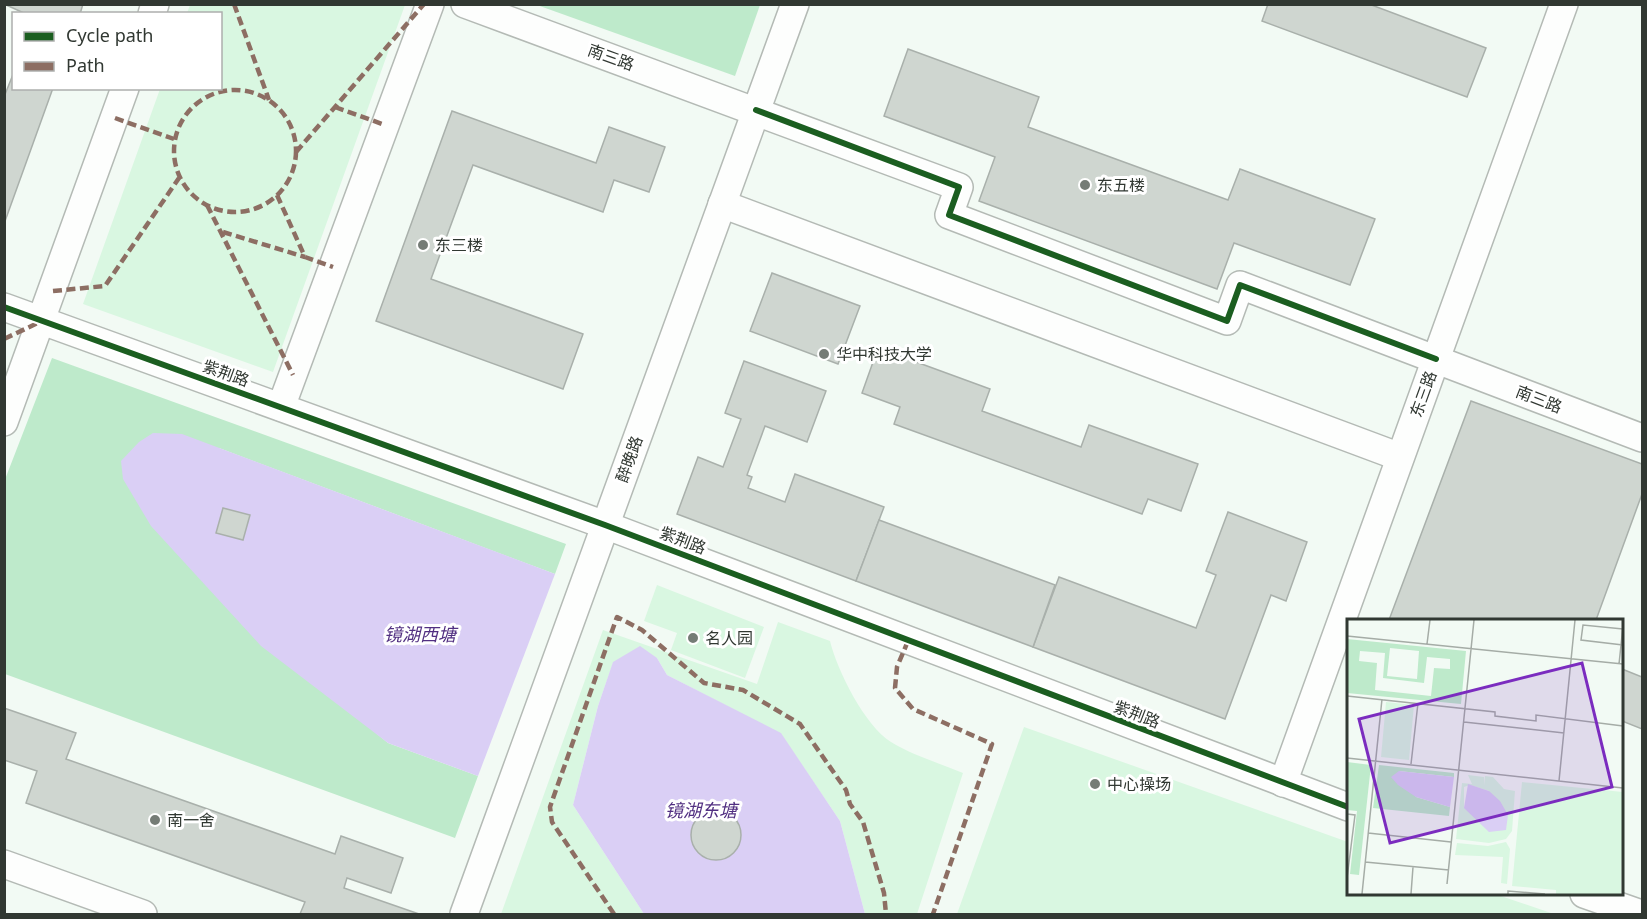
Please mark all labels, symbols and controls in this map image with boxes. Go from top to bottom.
legend [12,12,222,90]
text: Cycle path [66,23,153,47]
street label: 南三路 [585,38,637,76]
text: Path [66,53,105,77]
place label: 东五楼 [1097,174,1145,196]
marker: 东五楼 [1078,178,1092,192]
place label: 东三楼 [435,234,483,256]
marker: 东三楼 [416,238,430,252]
place label: 华中科技大学 [836,343,932,365]
marker: 华中科技大学 [817,347,831,361]
street label: 紫荆路 [200,354,252,392]
street label: 东三路 [1404,368,1442,420]
street label: 南三路 [1513,380,1565,418]
street label: 醉晚路 [610,433,648,485]
street label: 紫荆路 [657,521,709,559]
inset map [1347,619,1623,895]
water label: 镜湖西塘 [384,622,459,646]
place label: 名人园 [705,627,753,649]
marker: 名人园 [686,631,700,645]
street label: 紫荆路 [1111,695,1163,733]
place label: 中心操场 [1107,773,1171,795]
marker: 中心操场 [1088,777,1102,791]
water label: 镜湖东塘 [665,798,740,822]
place label: 南一舍 [167,809,215,831]
marker: 南一舍 [148,813,162,827]

